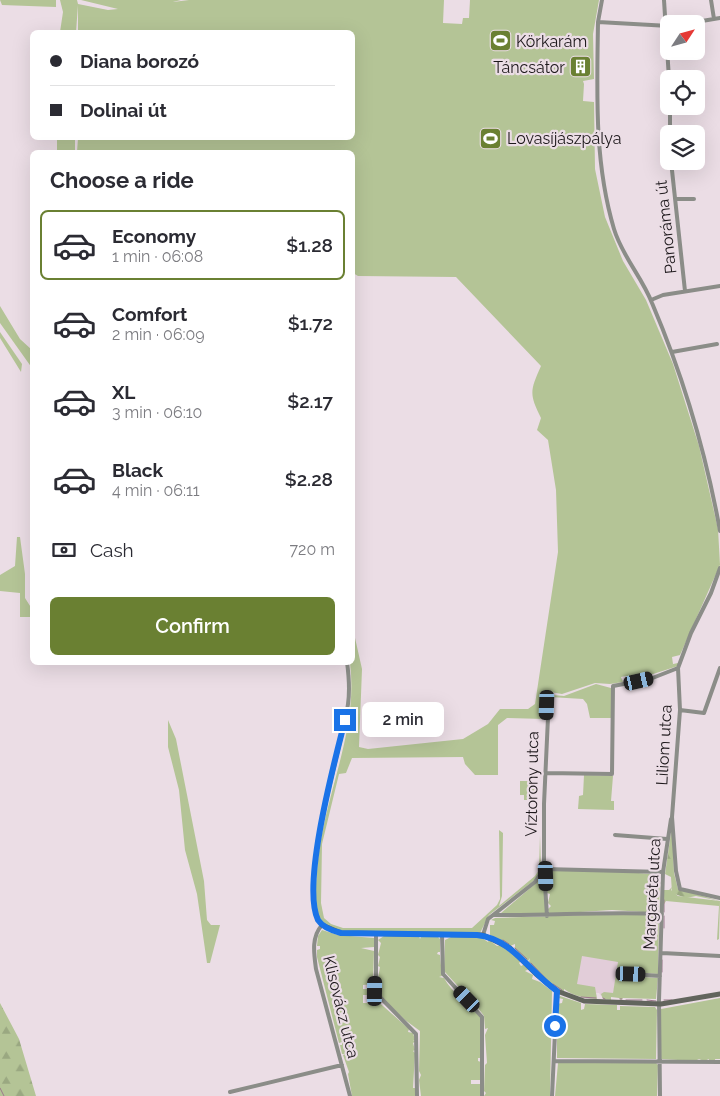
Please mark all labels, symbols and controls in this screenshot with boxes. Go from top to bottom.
north arrow [660,15,705,60]
map controls [660,15,705,170]
sports icon: Körkarám [488,29,512,53]
place label: Körkarám [516,32,587,51]
text: Diana borozó [80,50,199,72]
building icon: Táncsátor [569,55,593,79]
place label: Táncsátor [493,58,565,77]
button: locate [660,70,705,115]
text: Dolinai út [80,99,167,121]
button: layers [660,125,705,170]
sports icon: Lovasíjászpálya [479,126,503,150]
place label: Lovasíjászpálya [507,129,621,148]
text: Choose a ride [50,167,194,193]
street label: Panoráma út [652,179,680,275]
icon: car [52,223,97,268]
text: Economy [112,225,196,247]
text: $1.28 [286,234,333,256]
text: 1 min · 06:08 [112,247,203,266]
icon: car [52,301,97,346]
text: Comfort [112,303,187,325]
text: $1.72 [288,312,333,334]
text: 2 min · 06:09 [112,325,205,344]
icon: car [52,379,97,424]
text: XL [112,381,135,403]
text: $2.17 [287,390,333,412]
text: 3 min · 06:10 [112,403,202,422]
icon: car [52,457,97,502]
text: Black [112,459,163,481]
text: $2.28 [285,468,333,490]
text: 4 min · 06:11 [112,481,200,500]
icon: cash [50,536,78,564]
text: Cash [90,539,134,561]
text: 720 m [290,540,335,559]
button: Confirm [50,597,335,655]
car [622,670,655,692]
car [538,690,555,720]
callout: 2 min [362,702,445,738]
street label: Liliom utca [652,704,676,786]
route end [334,709,356,731]
text: 2 min [383,710,424,729]
street label: Víztorony utca [522,731,542,837]
street label: Margaréta utca [640,838,664,950]
car [537,861,554,891]
street label: Klisovácz utca [319,954,363,1060]
car [615,966,646,982]
car [367,976,382,1006]
car [451,983,482,1015]
route start [544,1015,566,1037]

